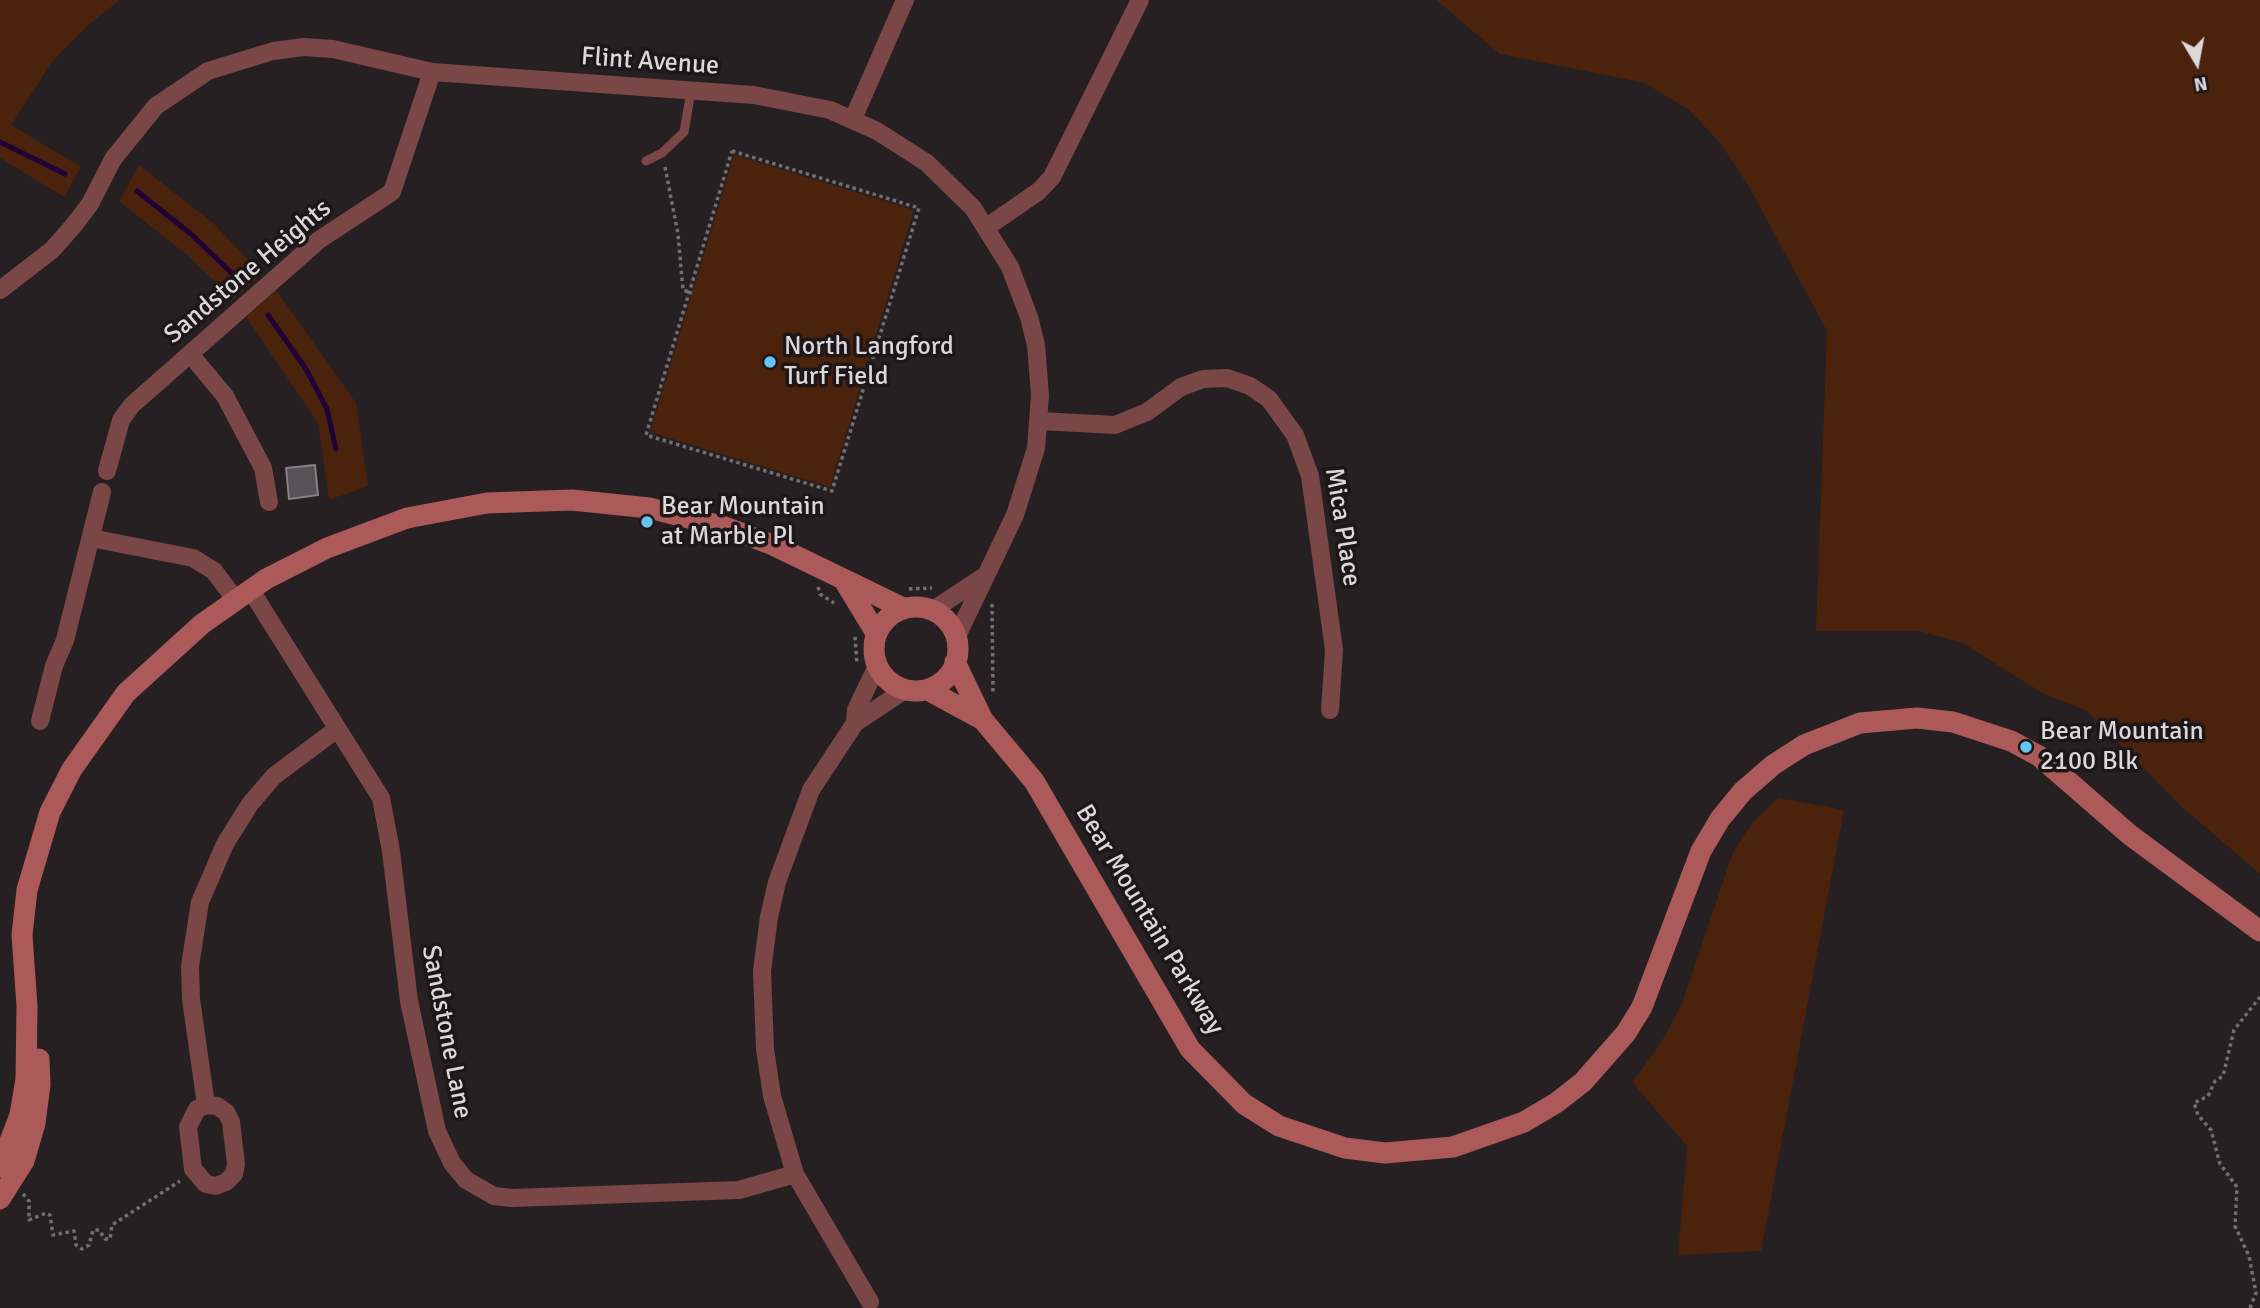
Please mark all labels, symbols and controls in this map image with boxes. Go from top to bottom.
north arrow [2162,28,2232,98]
street label: Flint Avenue [580,42,720,82]
text: N [2192,71,2209,97]
street label: Sandstone Heights [158,193,338,351]
place label: North Langford Turf Field [784,331,954,392]
marker: North Langford Turf Field [762,354,778,370]
street label: Mica Place [1317,465,1367,589]
place label: Bear Mountain at Marble Pl [661,491,825,552]
marker: Bear Mountain at Marble Pl [639,514,655,530]
place label: Bear Mountain 2100 Blk [2040,716,2204,778]
marker: Bear Mountain 2100 Blk [2018,739,2034,755]
street label: Bear Mountain Parkway [1068,799,1230,1041]
street label: Sandstone Lane [414,943,478,1121]

